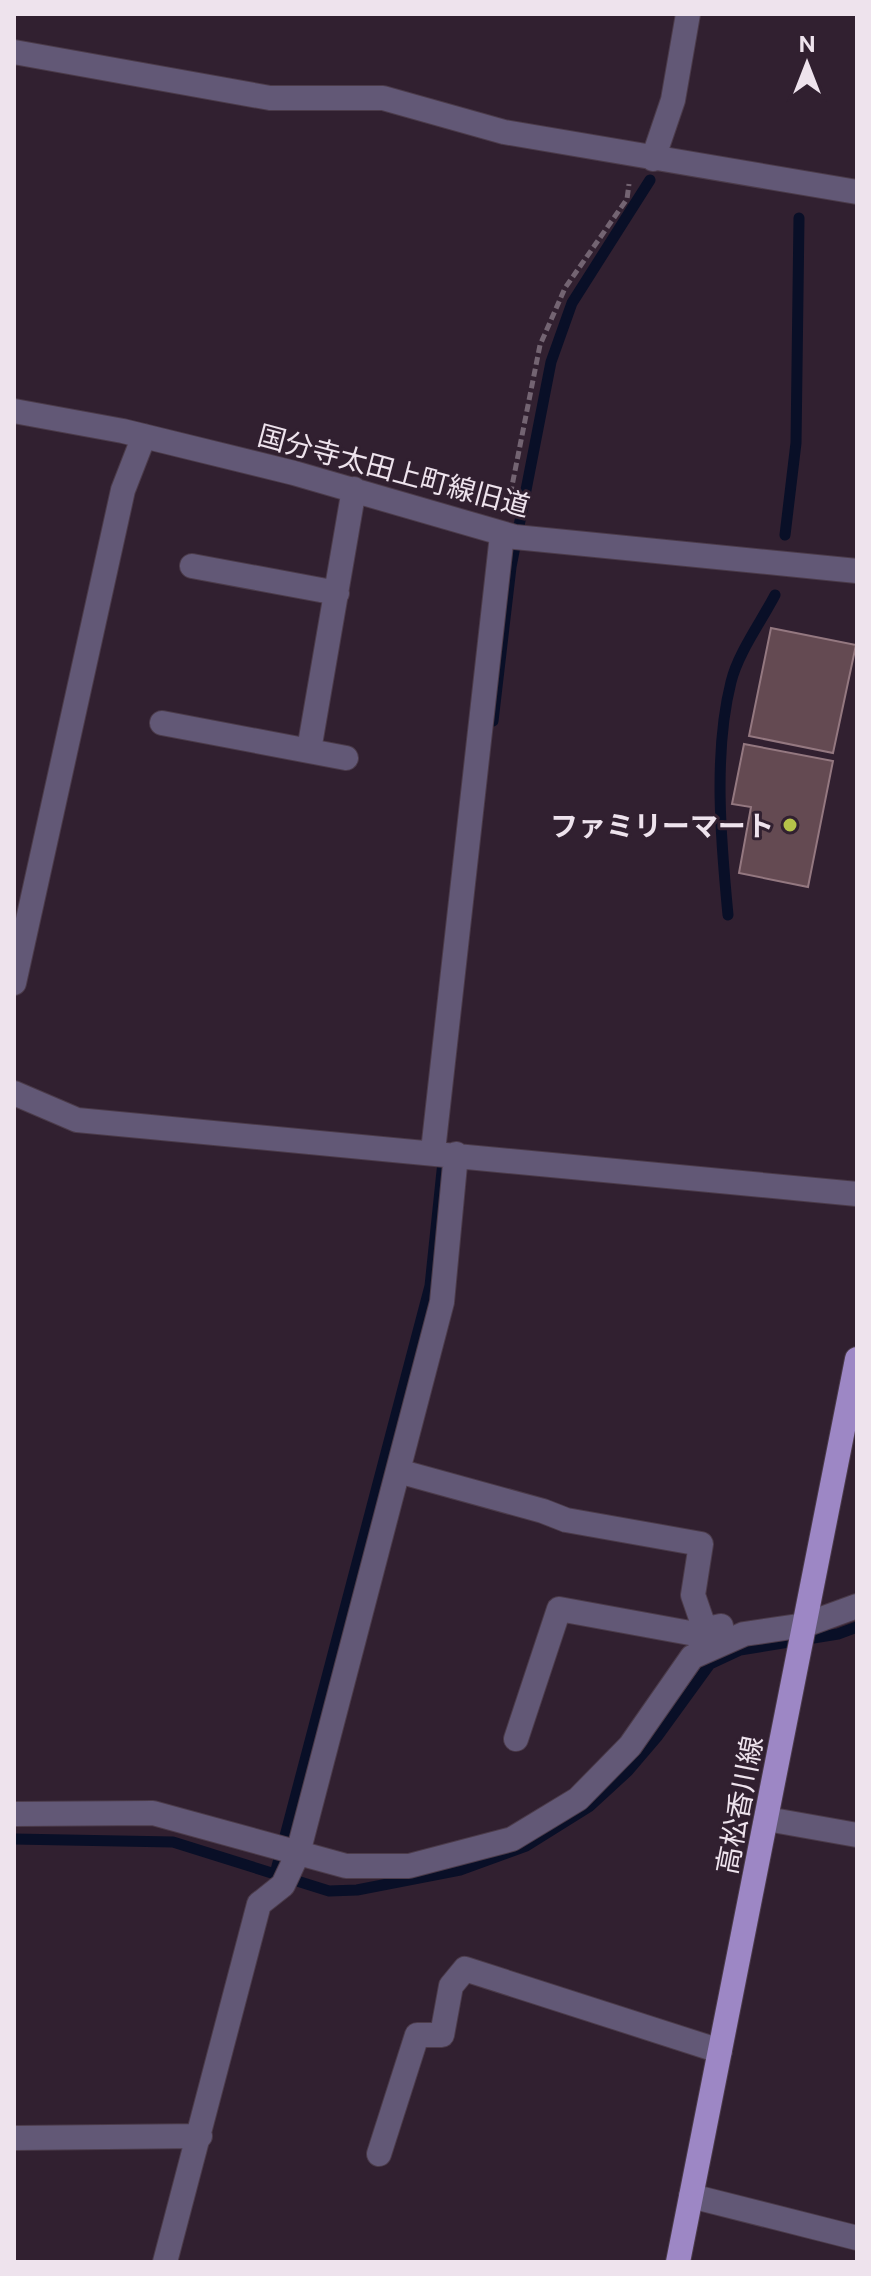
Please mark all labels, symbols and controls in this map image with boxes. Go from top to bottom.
north arrow [767,24,847,104]
text: N [798,31,816,57]
street label: 国分寺太田上町線旧道 [254,418,534,522]
place label: ファミリーマート [550,809,774,842]
marker: ファミリーマート [781,816,799,834]
street label: 高松香川線 [709,1733,769,1877]

